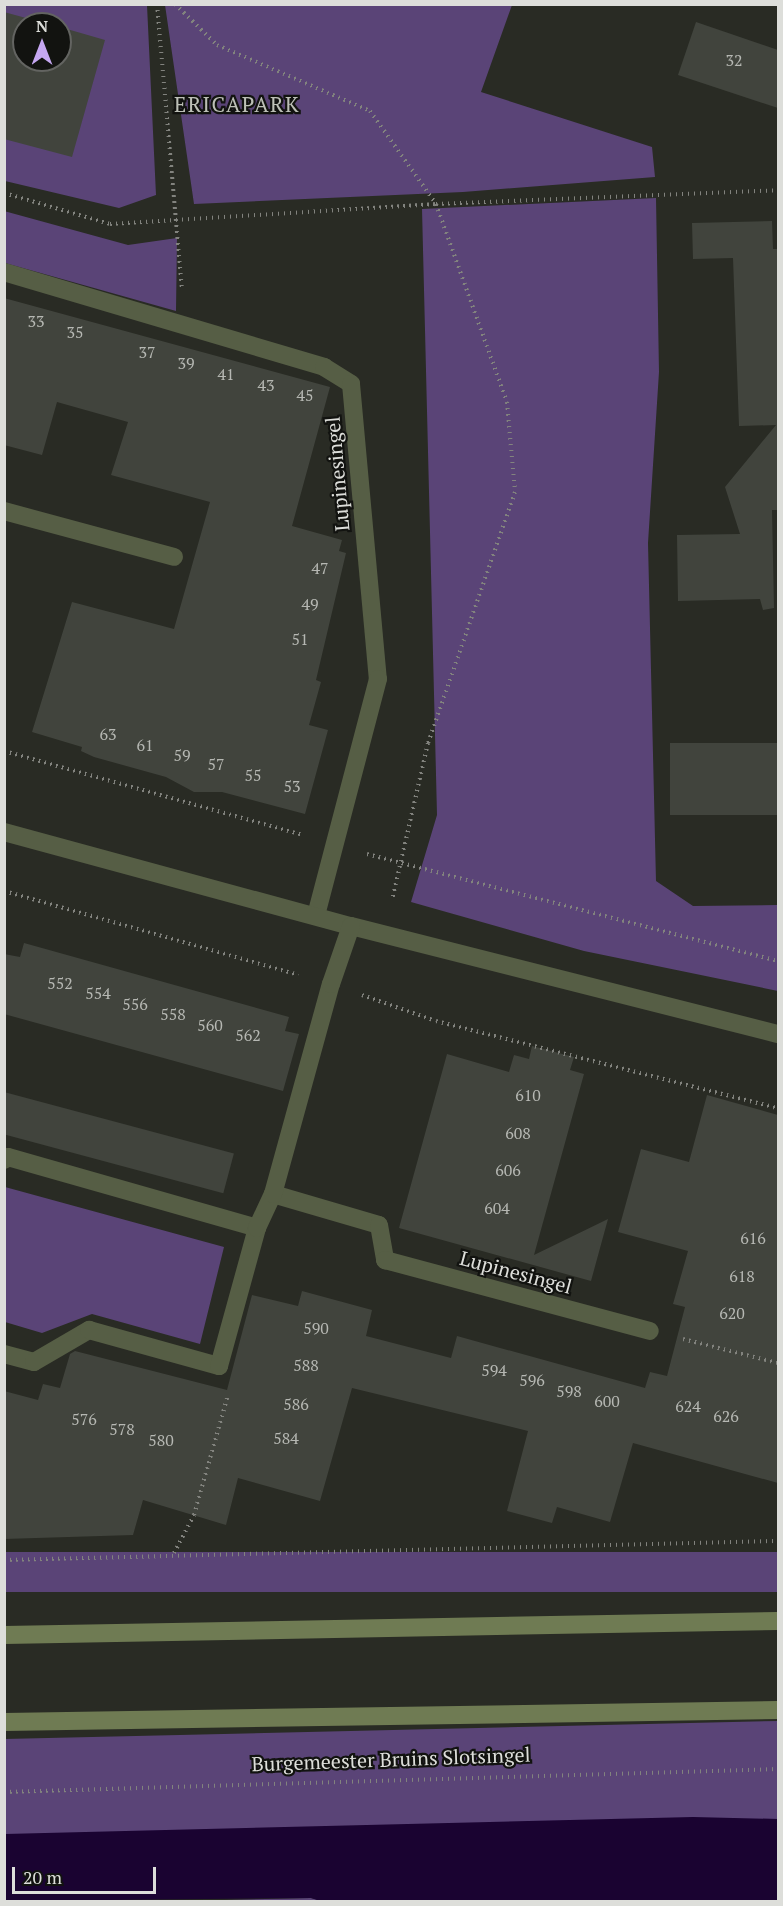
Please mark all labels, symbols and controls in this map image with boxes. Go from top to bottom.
north arrow [12,12,72,72]
text: N [36,15,48,37]
house number: 32 [725,50,743,70]
district label: ERICAPARK [174,91,300,117]
house number: 33 [27,311,45,331]
house number: 35 [66,322,84,342]
house number: 37 [138,342,156,362]
house number: 39 [177,353,195,373]
house number: 41 [217,364,235,384]
house number: 43 [257,375,275,395]
house number: 45 [296,385,314,405]
street label: Lupinesingel [320,416,354,532]
house number: 47 [311,558,329,578]
house number: 49 [301,594,319,614]
house number: 51 [291,629,309,649]
house number: 63 [99,724,117,744]
house number: 61 [136,735,154,755]
house number: 59 [173,745,191,765]
house number: 57 [207,754,225,774]
house number: 55 [244,765,262,785]
house number: 53 [283,776,301,796]
house number: 552 [47,973,73,993]
house number: 554 [85,983,111,1003]
house number: 556 [122,994,148,1014]
house number: 558 [160,1004,186,1024]
house number: 560 [197,1015,223,1035]
house number: 562 [235,1025,261,1045]
house number: 610 [515,1085,541,1105]
house number: 608 [505,1123,531,1143]
house number: 606 [495,1160,521,1180]
house number: 604 [484,1198,510,1218]
house number: 616 [740,1228,766,1248]
street label: Lupinesingel [457,1246,575,1298]
house number: 618 [729,1266,755,1286]
house number: 620 [719,1303,745,1323]
house number: 590 [303,1318,329,1338]
house number: 588 [293,1355,319,1375]
house number: 594 [481,1360,507,1380]
house number: 596 [519,1370,545,1390]
house number: 598 [556,1381,582,1401]
house number: 600 [594,1391,620,1411]
house number: 586 [283,1394,309,1414]
house number: 624 [675,1396,701,1416]
house number: 626 [713,1406,739,1426]
house number: 576 [71,1409,97,1429]
house number: 578 [109,1419,135,1439]
house number: 584 [273,1428,299,1448]
house number: 580 [148,1430,174,1450]
street label: Burgemeester Bruins Slotsingel [251,1742,531,1776]
scale bar [15,1855,159,1893]
text: 20 m [23,1865,62,1889]

